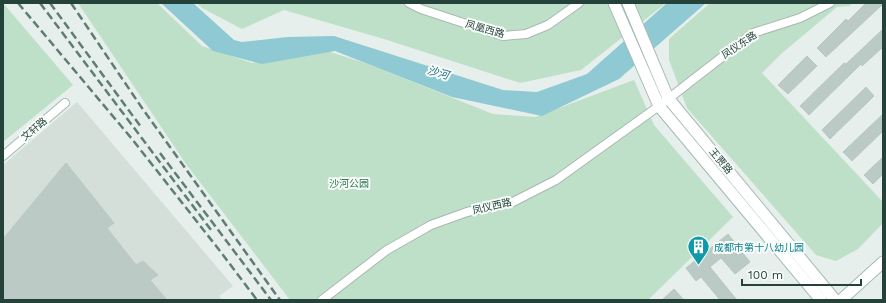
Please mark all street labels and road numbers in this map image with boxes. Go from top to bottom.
street label: 凤凰西路 [464,18,506,40]
street label: 凤仪东路 [719,29,759,61]
street label: 文轩路 [19,115,49,143]
street label: 王贾路 [707,146,735,176]
street label: 凤仪西路 [471,196,513,216]

